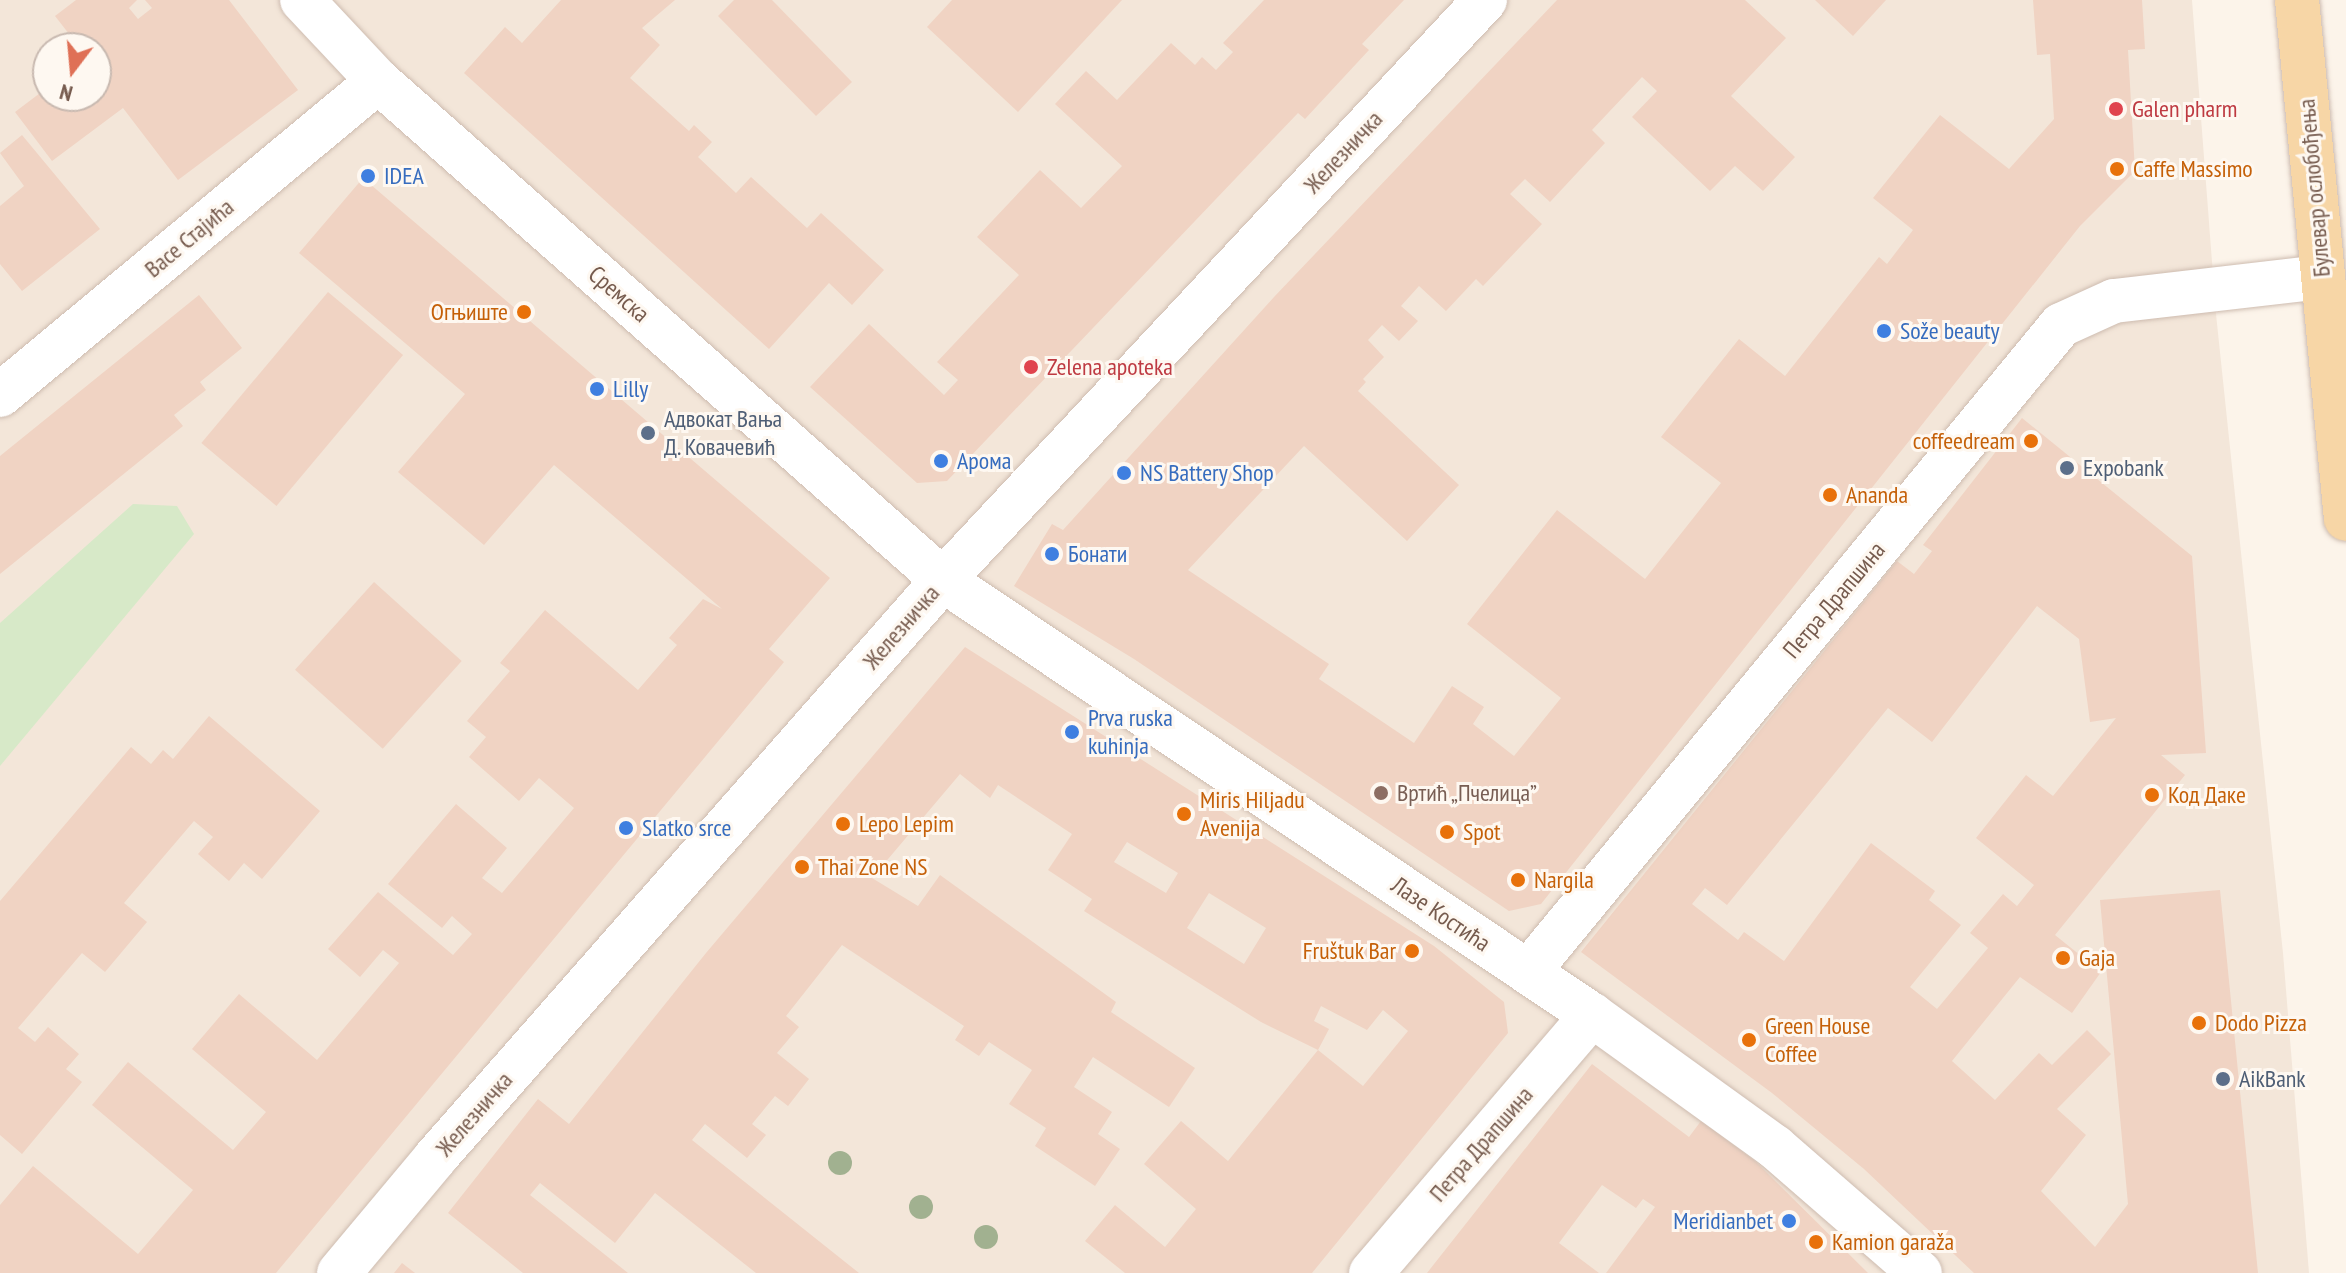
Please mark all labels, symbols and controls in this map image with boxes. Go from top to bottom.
north arrow [32,32,112,112]
text: N [56,78,76,108]
place label: Galen pharm [2132,95,2237,123]
street label: Булевар ослобођења [2292,98,2336,278]
marker: Galen pharm [2107,100,2125,118]
street label: Железничка [1298,105,1388,199]
place label: Caffe Massimo [2133,155,2253,183]
marker: Caffe Massimo [2108,160,2126,178]
place label: IDEA [384,162,424,190]
marker: IDEA [359,167,377,185]
street label: Васе Стајића [139,193,239,283]
street label: Сремска [583,260,655,328]
place label: Огњиште [431,298,508,326]
marker: Огњиште [515,303,533,321]
place label: Sože beauty [1900,317,2000,345]
marker: Sože beauty [1875,322,1893,340]
place label: Zelena apoteka [1047,353,1173,381]
marker: Zelena apoteka [1022,358,1040,376]
place label: Lilly [613,375,648,403]
marker: Lilly [588,380,606,398]
place label: Адвокат Вања Д. Ковачевић [664,405,783,461]
marker: Адвокат Вања Д. Ковачевић [639,424,657,442]
place label: coffeedream [1913,427,2015,455]
marker: coffeedream [2022,432,2040,450]
place label: Арома [957,447,1011,475]
marker: Арома [932,452,950,470]
place label: Expobank [2083,454,2164,482]
place label: NS Battery Shop [1140,459,1274,487]
marker: Expobank [2058,459,2076,477]
marker: NS Battery Shop [1115,464,1133,482]
place label: Ananda [1846,481,1908,509]
marker: Ananda [1821,486,1839,504]
street label: Петра Драпшина [1777,536,1891,664]
place label: Бонати [1068,540,1127,568]
marker: Бонати [1043,545,1061,563]
street label: Железничка [857,579,945,675]
place label: Prva ruska kuhinja [1088,704,1173,760]
marker: Prva ruska kuhinja [1063,723,1081,741]
place label: Вртић „Пчелица” [1397,779,1538,807]
place label: Код Даке [2168,781,2246,809]
marker: Вртић „Пчелица” [1372,784,1390,802]
place label: Miris Hiljadu Avenija [1200,786,1305,842]
marker: Код Даке [2143,786,2161,804]
marker: Miris Hiljadu Avenija [1175,805,1193,823]
place label: Lepo Lepim [859,810,954,838]
place label: Slatko srce [642,814,731,842]
marker: Lepo Lepim [834,815,852,833]
place label: Spot [1463,818,1501,846]
marker: Slatko srce [617,819,635,837]
marker: Spot [1438,823,1456,841]
place label: Thai Zone NS [818,853,928,881]
marker: Thai Zone NS [793,858,811,876]
place label: Nargila [1534,866,1594,894]
street label: Лазе Костића [1386,871,1496,957]
marker: Nargila [1509,871,1527,889]
place label: Fruštuk Bar [1302,937,1396,965]
marker: Fruštuk Bar [1403,942,1421,960]
place label: Gaja [2079,944,2115,972]
marker: Gaja [2054,949,2072,967]
place label: Dodo Pizza [2215,1009,2307,1037]
place label: Green House Coffee [1765,1012,1870,1068]
marker: Dodo Pizza [2190,1014,2208,1032]
marker: Green House Coffee [1740,1031,1758,1049]
place label: AikBank [2239,1065,2306,1093]
street label: Железничка [430,1066,518,1162]
marker: AikBank [2214,1070,2232,1088]
street label: Петра Драпшина [1423,1080,1539,1208]
place label: Meridianbet [1673,1207,1773,1235]
marker: Meridianbet [1780,1212,1798,1230]
place label: Kamion garaža [1832,1228,1954,1256]
marker: Kamion garaža [1807,1233,1825,1251]

